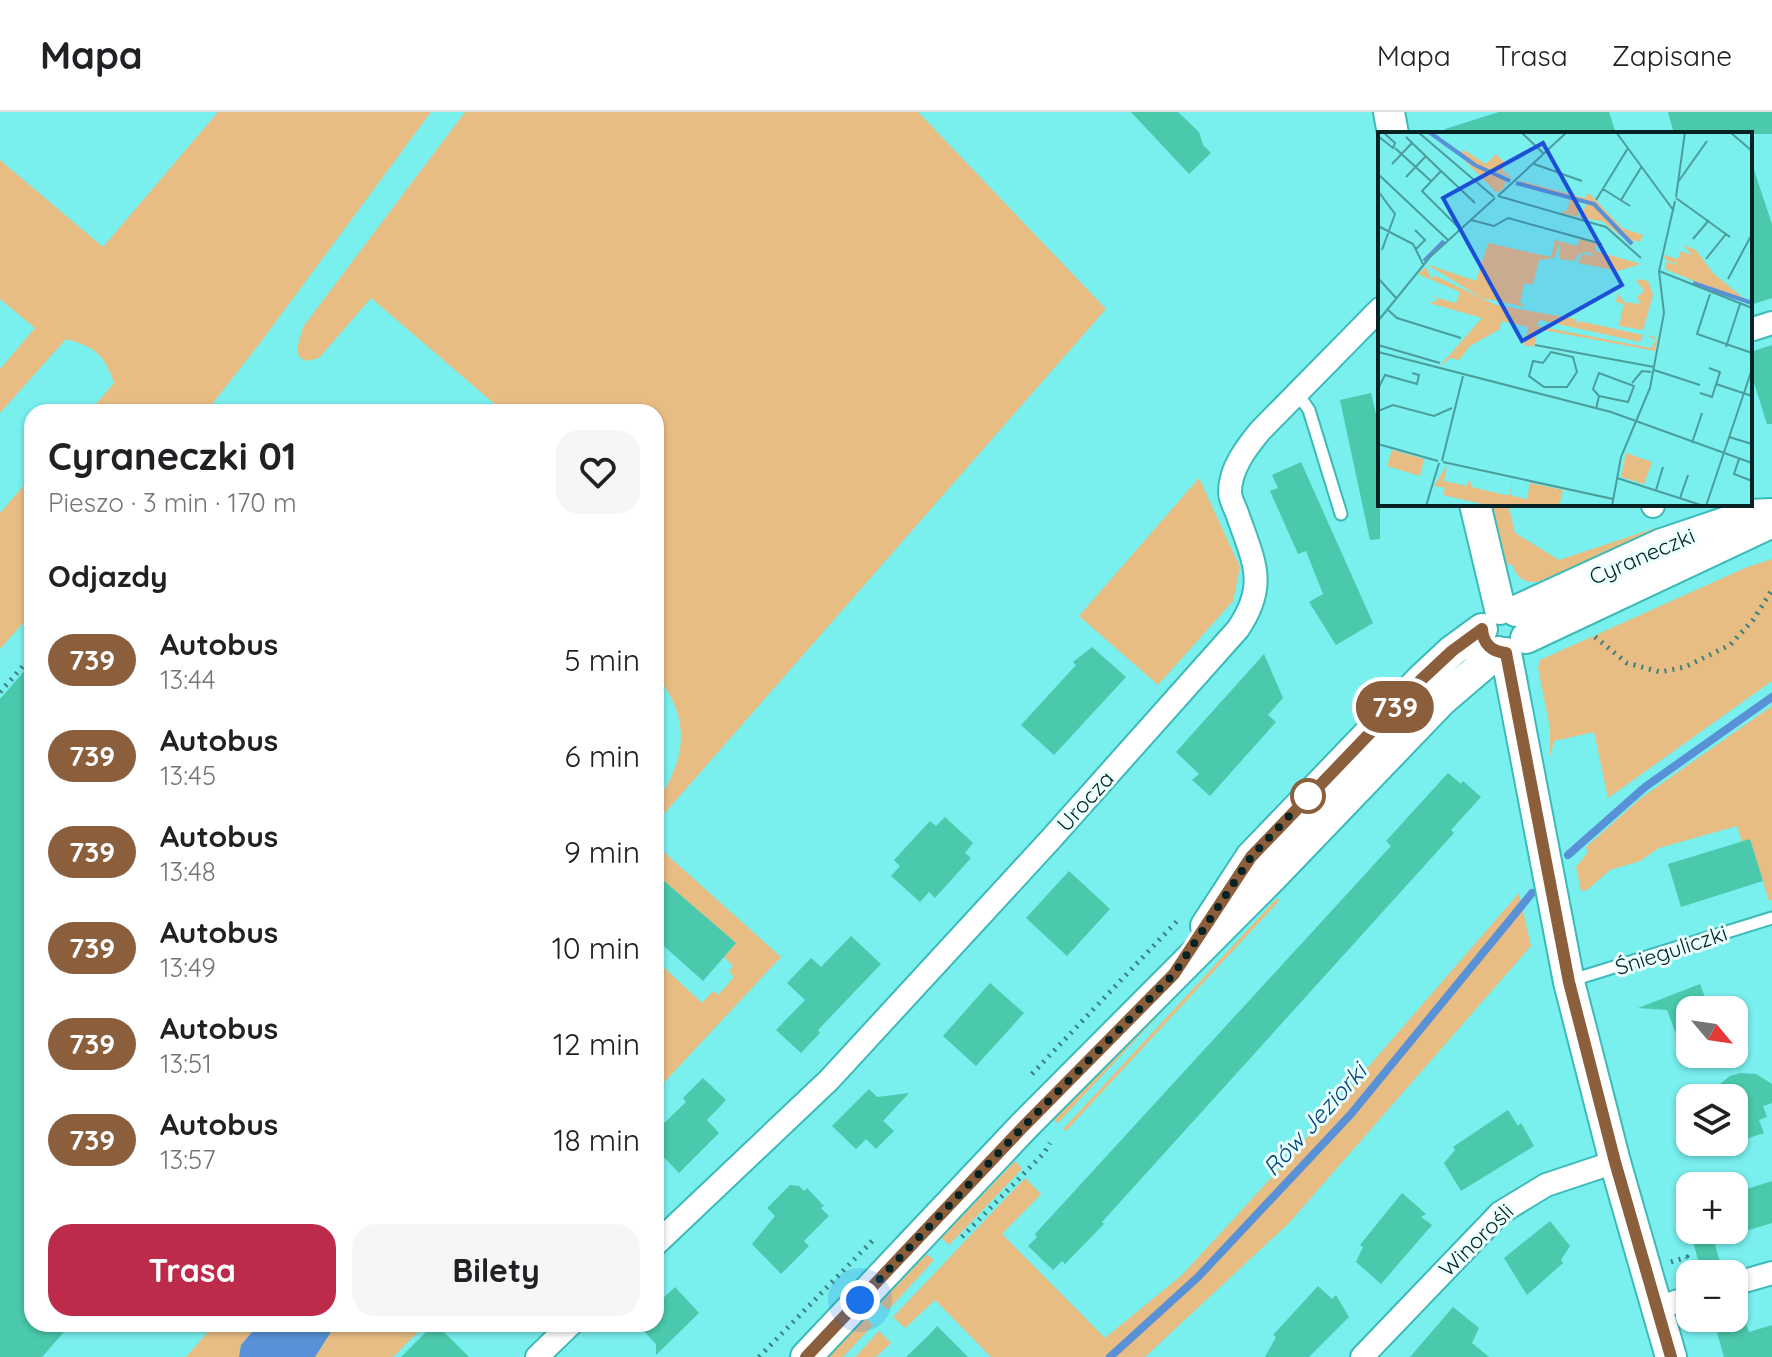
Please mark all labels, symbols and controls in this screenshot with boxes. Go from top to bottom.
text: Mapa [40,31,143,79]
text: Mapa [1377,38,1451,73]
text: Trasa [1495,38,1568,73]
text: Zapisane [1612,38,1732,73]
inset map [1378,132,1752,506]
button: heart [556,430,640,514]
text: Cyraneczki 01 [48,432,297,480]
text: Pieszo · 3 min · 170 m [48,486,297,519]
street label: Cyraneczki [1585,521,1699,591]
text: Odjazdy [48,557,168,595]
text: Autobus [160,625,278,663]
text: 5 min [564,641,640,679]
text: 739 [69,642,115,677]
text: 13:44 [160,663,216,696]
line badge: 739 [1349,681,1441,733]
text: 739 [1372,689,1418,724]
text: Autobus [160,721,278,759]
text: 6 min [565,737,640,775]
text: 739 [69,738,115,773]
text: 13:45 [160,759,216,792]
street label: Urocza [1050,765,1120,837]
unlabelled marker [1291,779,1325,813]
text: Autobus [160,817,278,855]
text: 9 min [564,833,640,871]
text: 739 [69,834,115,869]
text: 13:48 [160,855,216,888]
text: Autobus [160,913,278,951]
street label: Śnieguliczki [1611,919,1731,981]
text: 10 min [552,929,640,967]
text: 739 [69,930,115,965]
text: 13:49 [160,951,216,984]
north arrow [1676,996,1748,1068]
map controls [1676,996,1748,1332]
text: Autobus [160,1009,278,1047]
text: 12 min [553,1025,640,1063]
text: 739 [69,1026,115,1061]
text: 13:51 [160,1047,212,1080]
water label: Rów Jeziorki [1256,1055,1374,1182]
button: layers [1676,1084,1748,1156]
text: Autobus [160,1105,278,1143]
text: 18 min [553,1121,640,1159]
text: 739 [69,1122,115,1157]
text: 13:57 [160,1143,216,1176]
button: + [1676,1172,1748,1244]
street label: Winorośli [1433,1198,1519,1282]
button: Trasa [48,1224,336,1316]
button: Bilety [352,1224,640,1316]
button: − [1676,1260,1748,1332]
your location [840,1280,880,1320]

